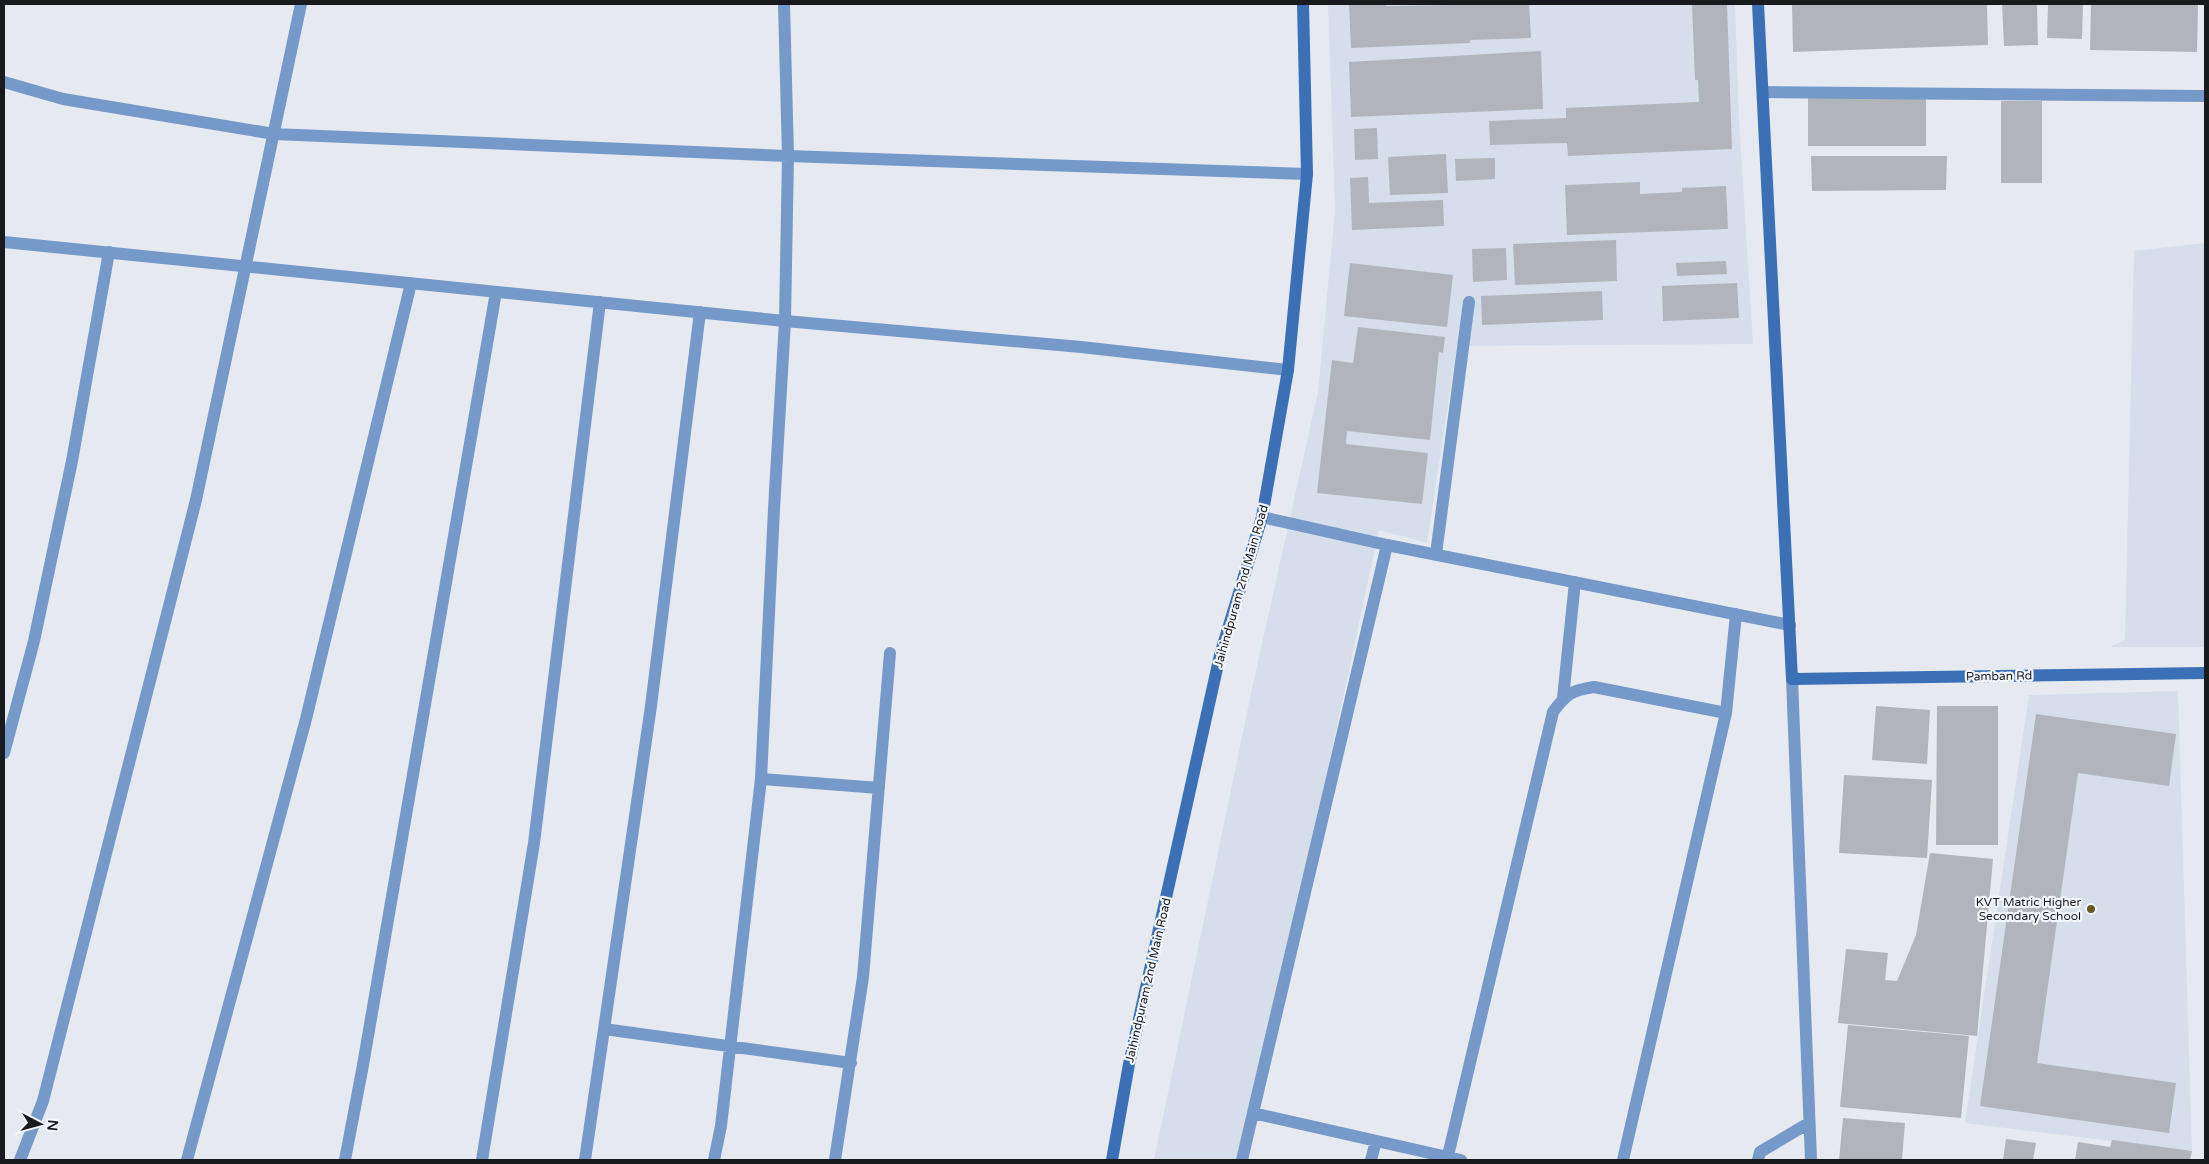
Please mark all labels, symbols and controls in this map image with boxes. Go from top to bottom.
street label: Jaihindpuram 2nd Main Road [1211,503,1271,669]
street label: Pamban Rd [1966,668,2032,684]
place label: KVT Matric Higher Secondary School [1976,895,2081,923]
street label: Jaihindpuram 2nd Main Road [1122,896,1174,1064]
marker: KVT Matric Higher Secondary School [2085,903,2097,915]
north arrow [15,1099,65,1149]
text: N [43,1119,61,1132]

